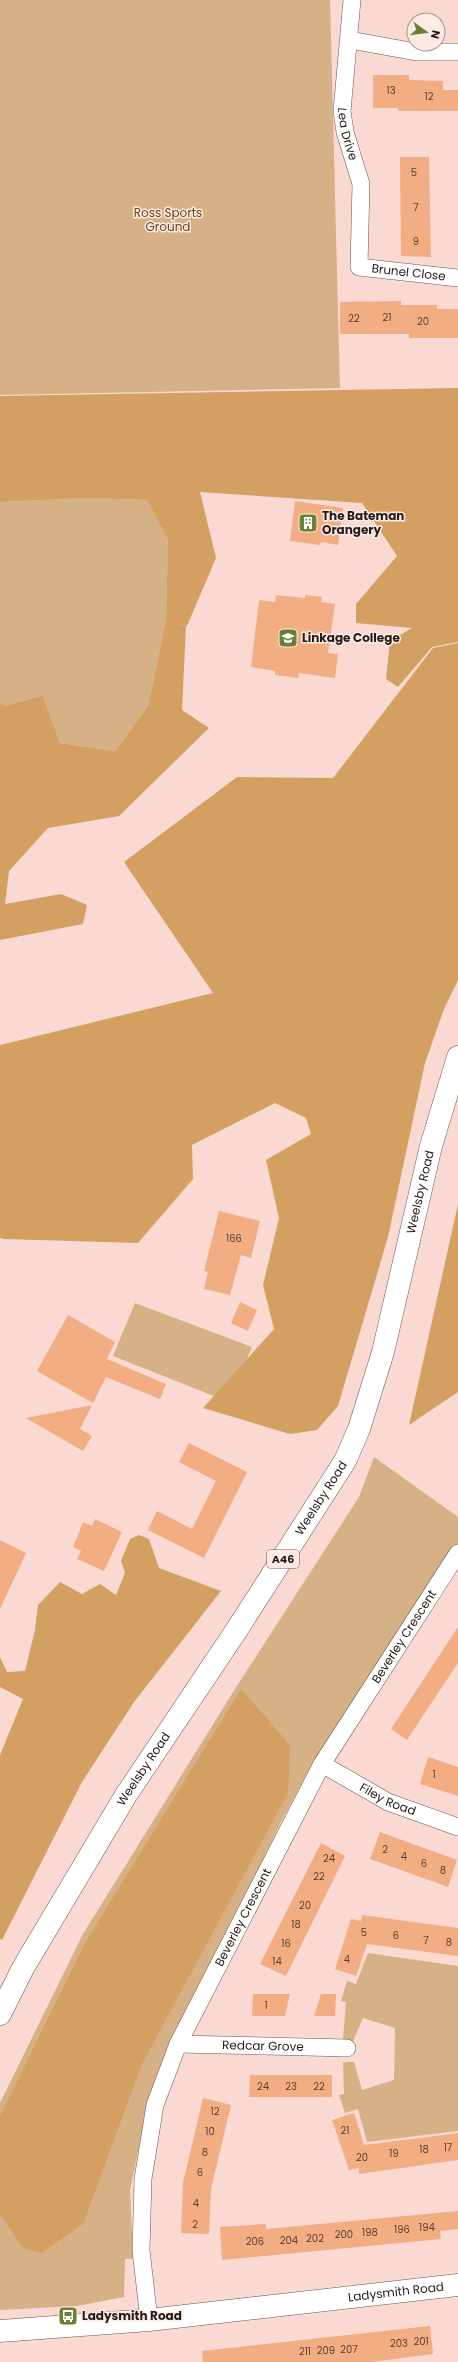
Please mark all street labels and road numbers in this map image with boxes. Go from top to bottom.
street label: Lea Drive [334,107,362,162]
street label: Brunel Close [371,259,447,285]
street label: Weelsby Road [402,1149,438,1235]
street label: Weelsby Road [291,1457,351,1538]
road number: A46 [267,1550,299,1568]
street label: Beverley Crescent [367,1586,440,1686]
street label: Weelsby Road [112,1729,174,1809]
street label: Filey Road [357,1778,418,1819]
street label: Beverley Crescent [210,1865,275,1969]
street label: Redcar Grove [222,2036,304,2055]
street label: Ladysmith Road [347,2278,445,2305]

